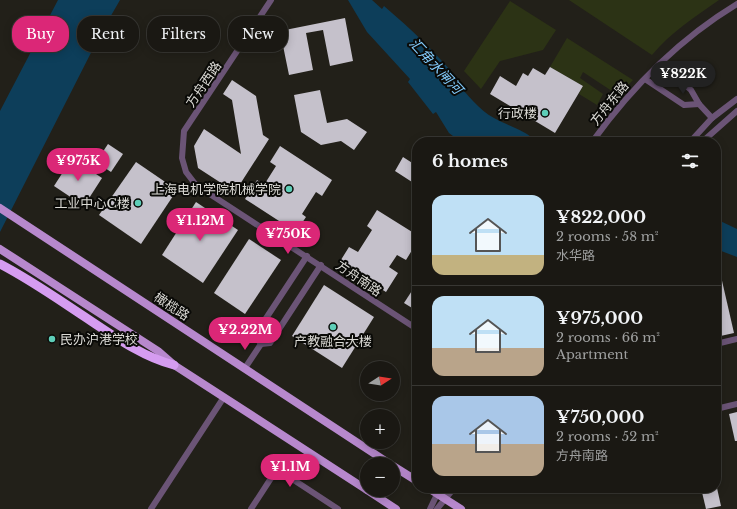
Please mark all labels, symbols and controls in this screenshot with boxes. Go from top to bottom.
chip: Buy [12,16,69,52]
chip: Rent [77,16,139,52]
chip: Filters [147,16,220,52]
chip: New [228,16,288,52]
water label: 汇角水闸河 [406,34,468,100]
street label: 方舟西路 [182,58,225,111]
pin: ¥822K [655,61,711,95]
text: ¥822K [660,65,706,82]
street label: 方舟东路 [586,78,632,129]
place label: 行政楼 [498,105,537,122]
marker: 行政楼 [540,108,550,118]
pin: ¥975K [50,148,106,182]
icon: filters [679,150,701,172]
text: 6 homes [432,151,508,172]
text: ¥975K [56,152,100,169]
place label: 上海电机学院机械学院 [151,181,281,198]
marker: 上海电机学院机械学院 [284,184,294,194]
place label: 工业中心C楼 [55,195,130,212]
marker: 工业中心C楼 [133,198,143,208]
text: ¥822,000 [556,207,646,228]
pin: ¥1.12M [167,208,233,242]
icon: home [464,211,512,259]
text: ¥1.12M [175,212,225,229]
pin: ¥750K [260,221,316,255]
text: ¥750K [265,225,311,242]
text: 2 rooms · 58 m² [556,228,658,245]
text: 水华路 [556,247,595,264]
street label: 方舟南路 [332,257,385,300]
street label: 橄榄路 [151,289,193,324]
text: ¥975,000 [556,308,643,329]
icon: home [464,312,512,360]
pin: ¥2.22M [212,317,278,351]
text: ¥2.22M [218,321,272,338]
marker: 产教融合大楼 [328,322,338,332]
text: 2 rooms · 66 m² [556,329,660,346]
place label: 民办沪港学校 [60,331,138,348]
place label: 产教融合大楼 [294,333,372,350]
marker: 民办沪港学校 [47,334,57,344]
text: Apartment [556,346,628,363]
north arrow [360,361,400,401]
map controls [360,361,400,497]
text: ¥750,000 [556,407,644,428]
button: + [360,409,400,449]
icon: home [464,412,512,460]
text: 2 rooms · 52 m² [556,428,659,445]
text: 方舟南路 [556,447,608,464]
pin: ¥1.1M [262,454,318,488]
button: − [360,457,400,497]
text: ¥1.1M [270,458,310,475]

